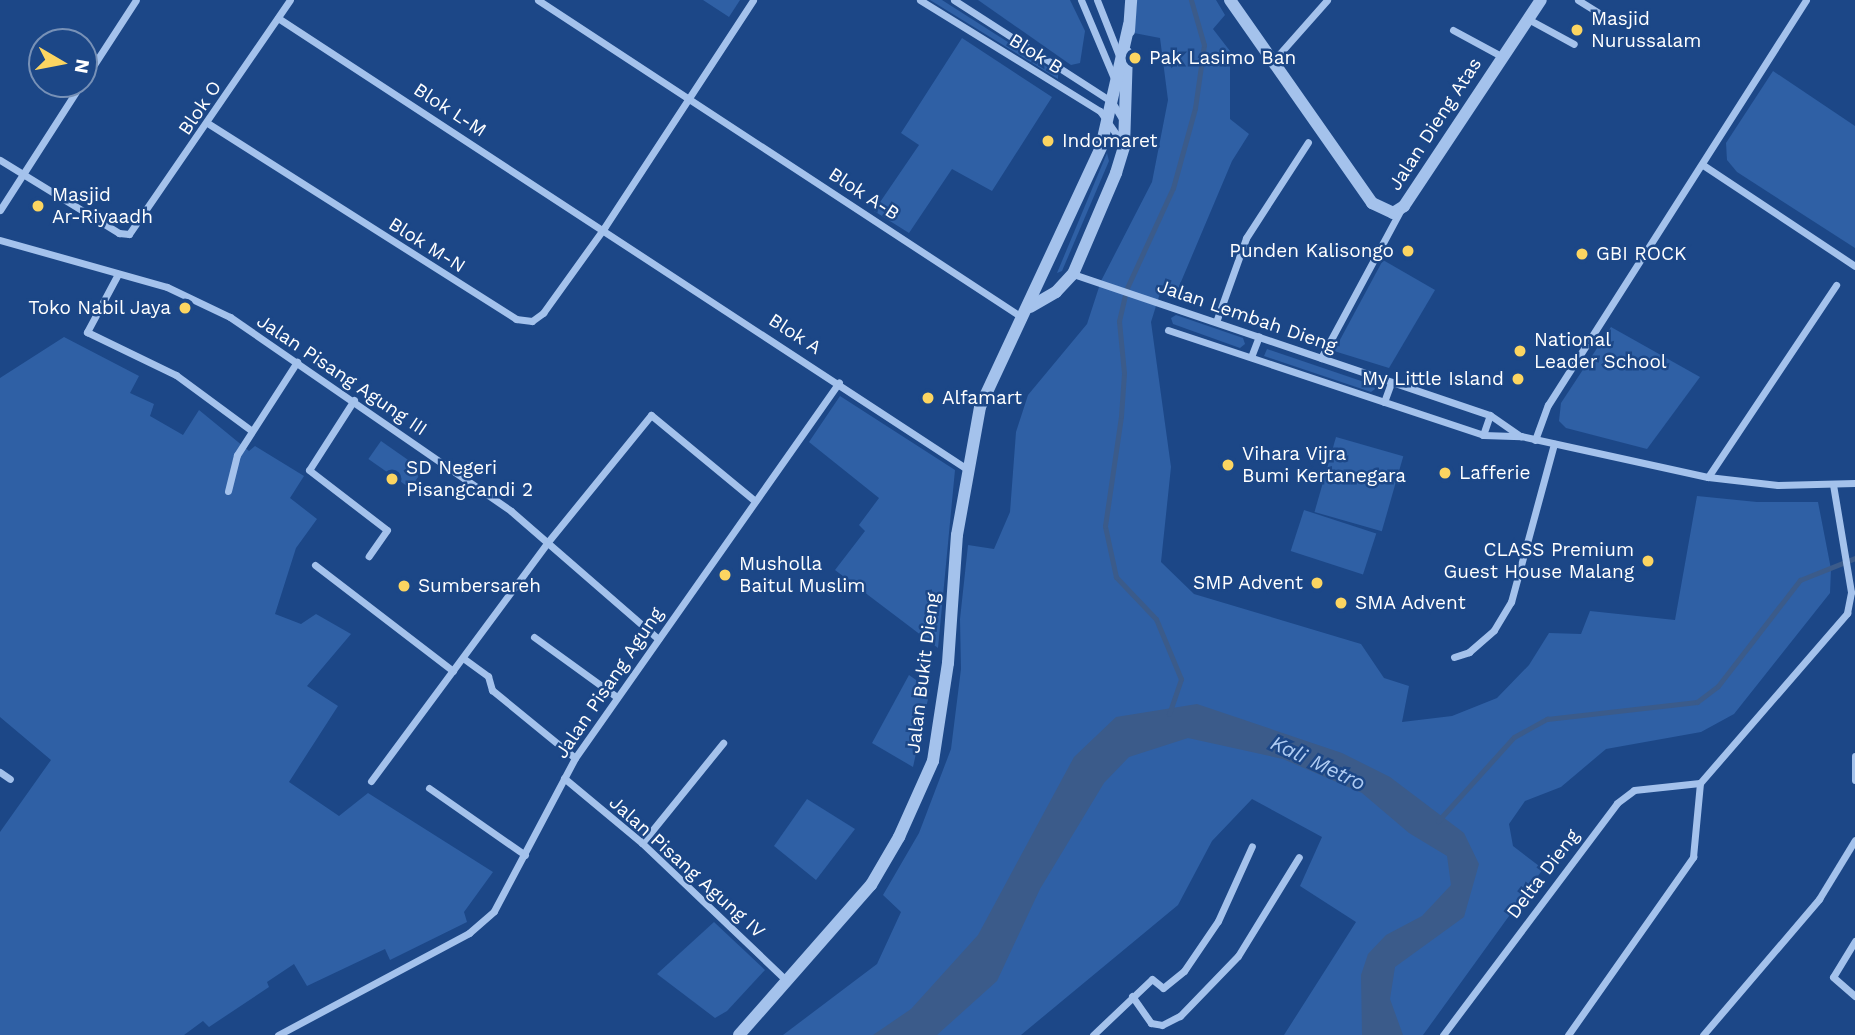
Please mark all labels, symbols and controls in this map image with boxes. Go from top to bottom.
place label: Masjid Nurussalam [1591,8,1701,52]
marker: Masjid Nurussalam [1569,22,1585,38]
north arrow [28,28,98,98]
street label: Blok B [1005,29,1067,79]
place label: Pak Lasimo Ban [1149,47,1297,69]
marker: Pak Lasimo Ban [1127,50,1143,66]
street label: Jalan Dieng Atas [1383,53,1487,195]
text: N [70,57,95,75]
street label: Blok O [173,76,227,140]
street label: Blok L-M [409,78,491,142]
place label: Indomaret [1062,130,1158,152]
marker: Indomaret [1040,133,1056,149]
street label: Blok A-B [824,162,904,226]
place label: Masjid Ar-Riyaadh [52,184,153,228]
marker: Masjid Ar-Riyaadh [30,198,46,214]
street label: Blok M-N [384,212,470,278]
place label: Punden Kalisongo [1229,240,1394,262]
marker: Punden Kalisongo [1400,243,1416,259]
place label: GBI ROCK [1596,243,1686,265]
marker: GBI ROCK [1574,246,1590,262]
street label: Jalan Lembah Dieng [1154,275,1340,357]
place label: Toko Nabil Jaya [27,297,171,319]
marker: Toko Nabil Jaya [177,300,193,316]
street label: Blok A [764,308,826,360]
street label: Jalan Pisang Agung III [252,309,432,441]
place label: National Leader School [1534,329,1667,373]
marker: National Leader School [1512,343,1528,359]
place label: My Little Island [1361,368,1504,390]
marker: My Little Island [1510,371,1526,387]
place label: Alfamart [942,387,1022,409]
marker: Alfamart [920,390,936,406]
place label: Vihara Vijra Bumi Kertanegara [1242,443,1406,487]
place label: SD Negeri Pisangcandi 2 [406,457,533,501]
marker: Vihara Vijra Bumi Kertanegara [1220,457,1236,473]
place label: Lafferie [1459,462,1530,484]
marker: Lafferie [1437,465,1453,481]
marker: SD Negeri Pisangcandi 2 [384,471,400,487]
place label: CLASS Premium Guest House Malang [1443,539,1634,583]
place label: Musholla Baitul Muslim [739,553,866,597]
marker: CLASS Premium Guest House Malang [1640,553,1656,569]
marker: Musholla Baitul Muslim [717,567,733,583]
place label: SMP Advent [1192,572,1303,594]
place label: Sumbersareh [418,575,541,597]
marker: SMP Advent [1309,575,1325,591]
marker: Sumbersareh [396,578,412,594]
street label: Jalan Bukit Dieng [902,591,944,755]
place label: SMA Advent [1355,592,1467,614]
marker: SMA Advent [1333,595,1349,611]
street label: Jalan Pisang Agung [550,603,668,763]
water label: Kali Metro [1267,730,1369,796]
street label: Jalan Pisang Agung IV [604,791,770,943]
street label: Delta Dieng [1502,825,1584,923]

